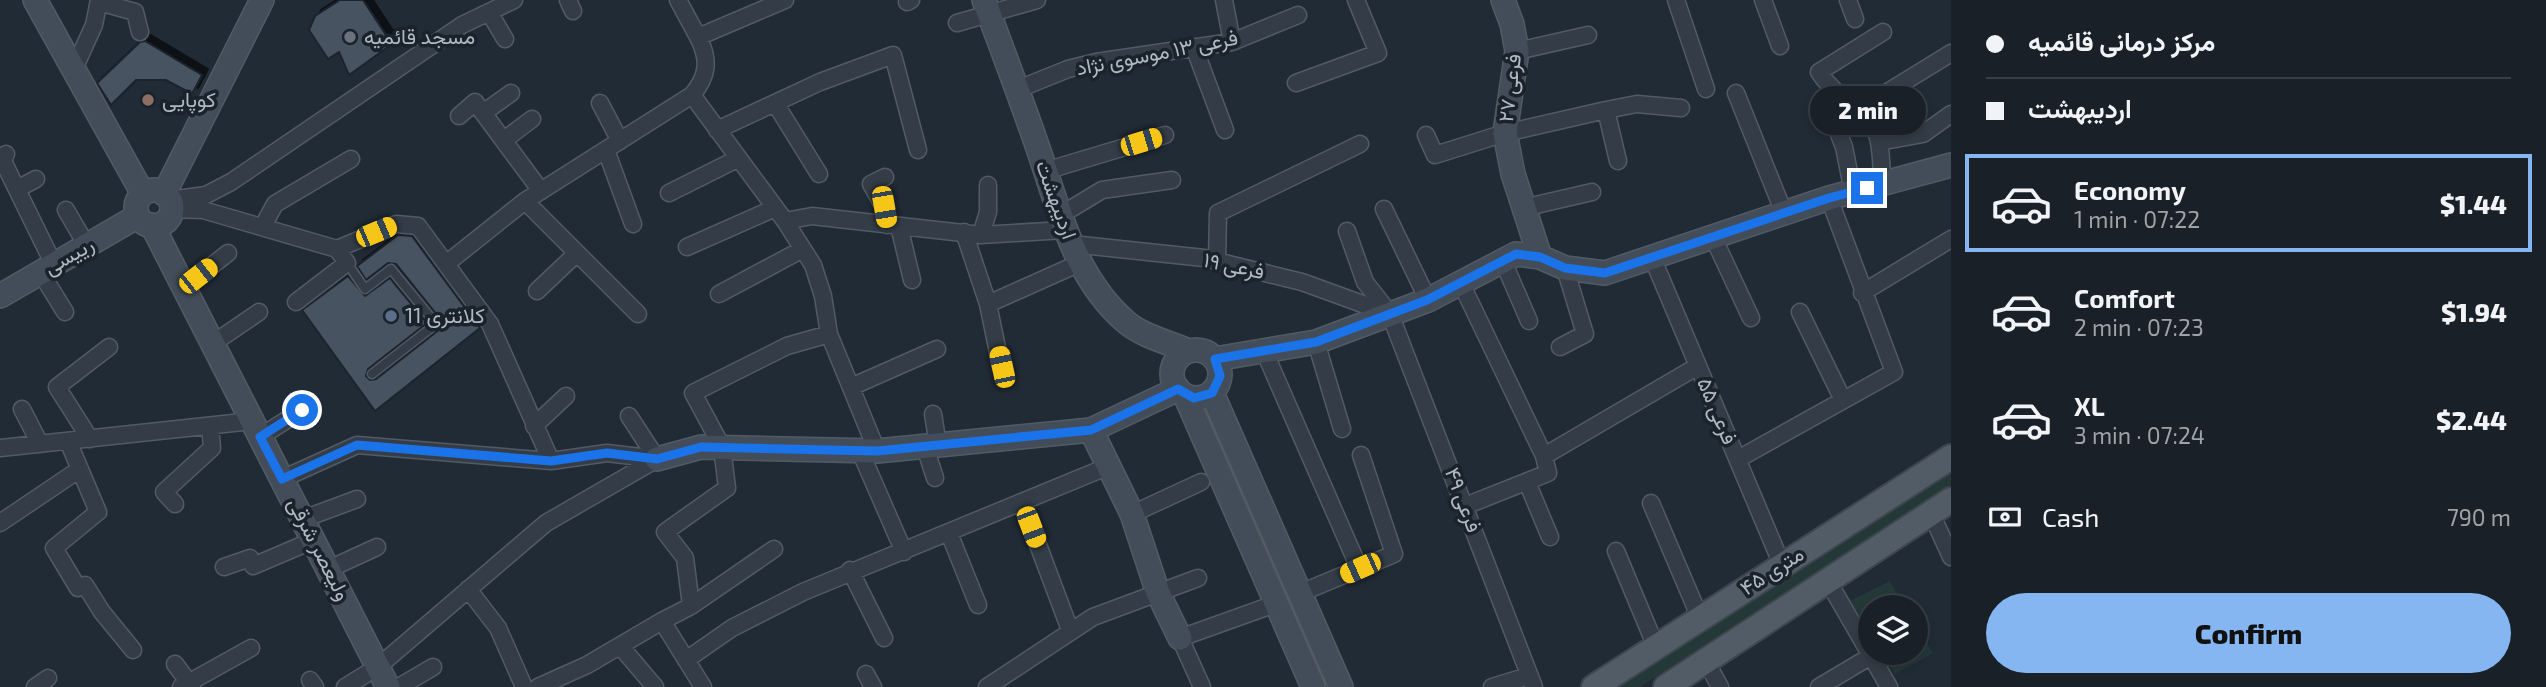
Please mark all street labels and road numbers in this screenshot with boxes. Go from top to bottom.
street label: فرعی ۱‍۳ موسوی نژاد [1074,24,1240,81]
street label: فرعی ۲۷ [1492,52,1527,124]
street label: اردیبهشت [1030,157,1083,243]
street label: رییسی [39,231,99,281]
street label: فرعی ۱۹ [1201,246,1267,285]
street label: فرعی ۵۵ [1691,373,1744,448]
street label: فرعی ۴۹ [1439,463,1488,536]
street label: ولیعصر شرقی [282,493,357,605]
street label: ۴۵ متری [1735,540,1809,601]

